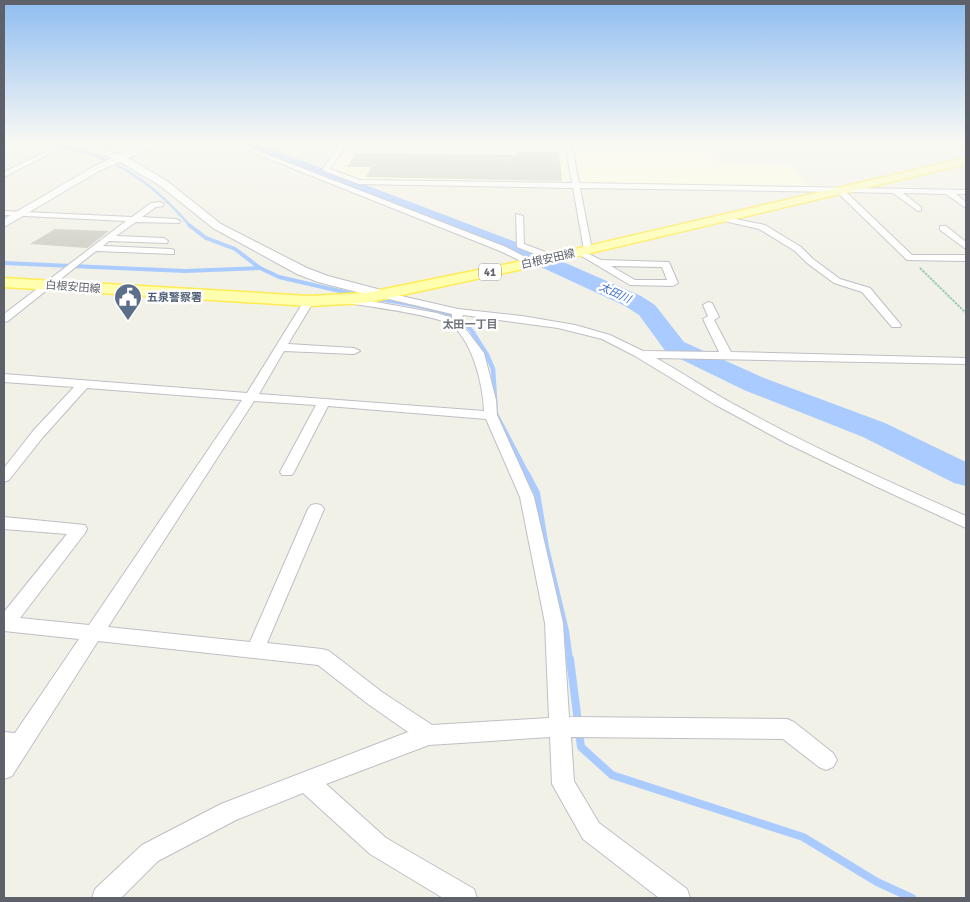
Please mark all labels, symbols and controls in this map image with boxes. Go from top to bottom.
street label: 白根安田線 [520,246,576,272]
road number: 41 [479,264,501,280]
street label: 白根安田線 [45,279,101,295]
water label: 太田川 [597,280,634,306]
public building icon: 五泉警察署 [113,282,143,321]
place label: 五泉警察署 [147,291,202,304]
district label: 太田一丁目 [443,318,498,331]

